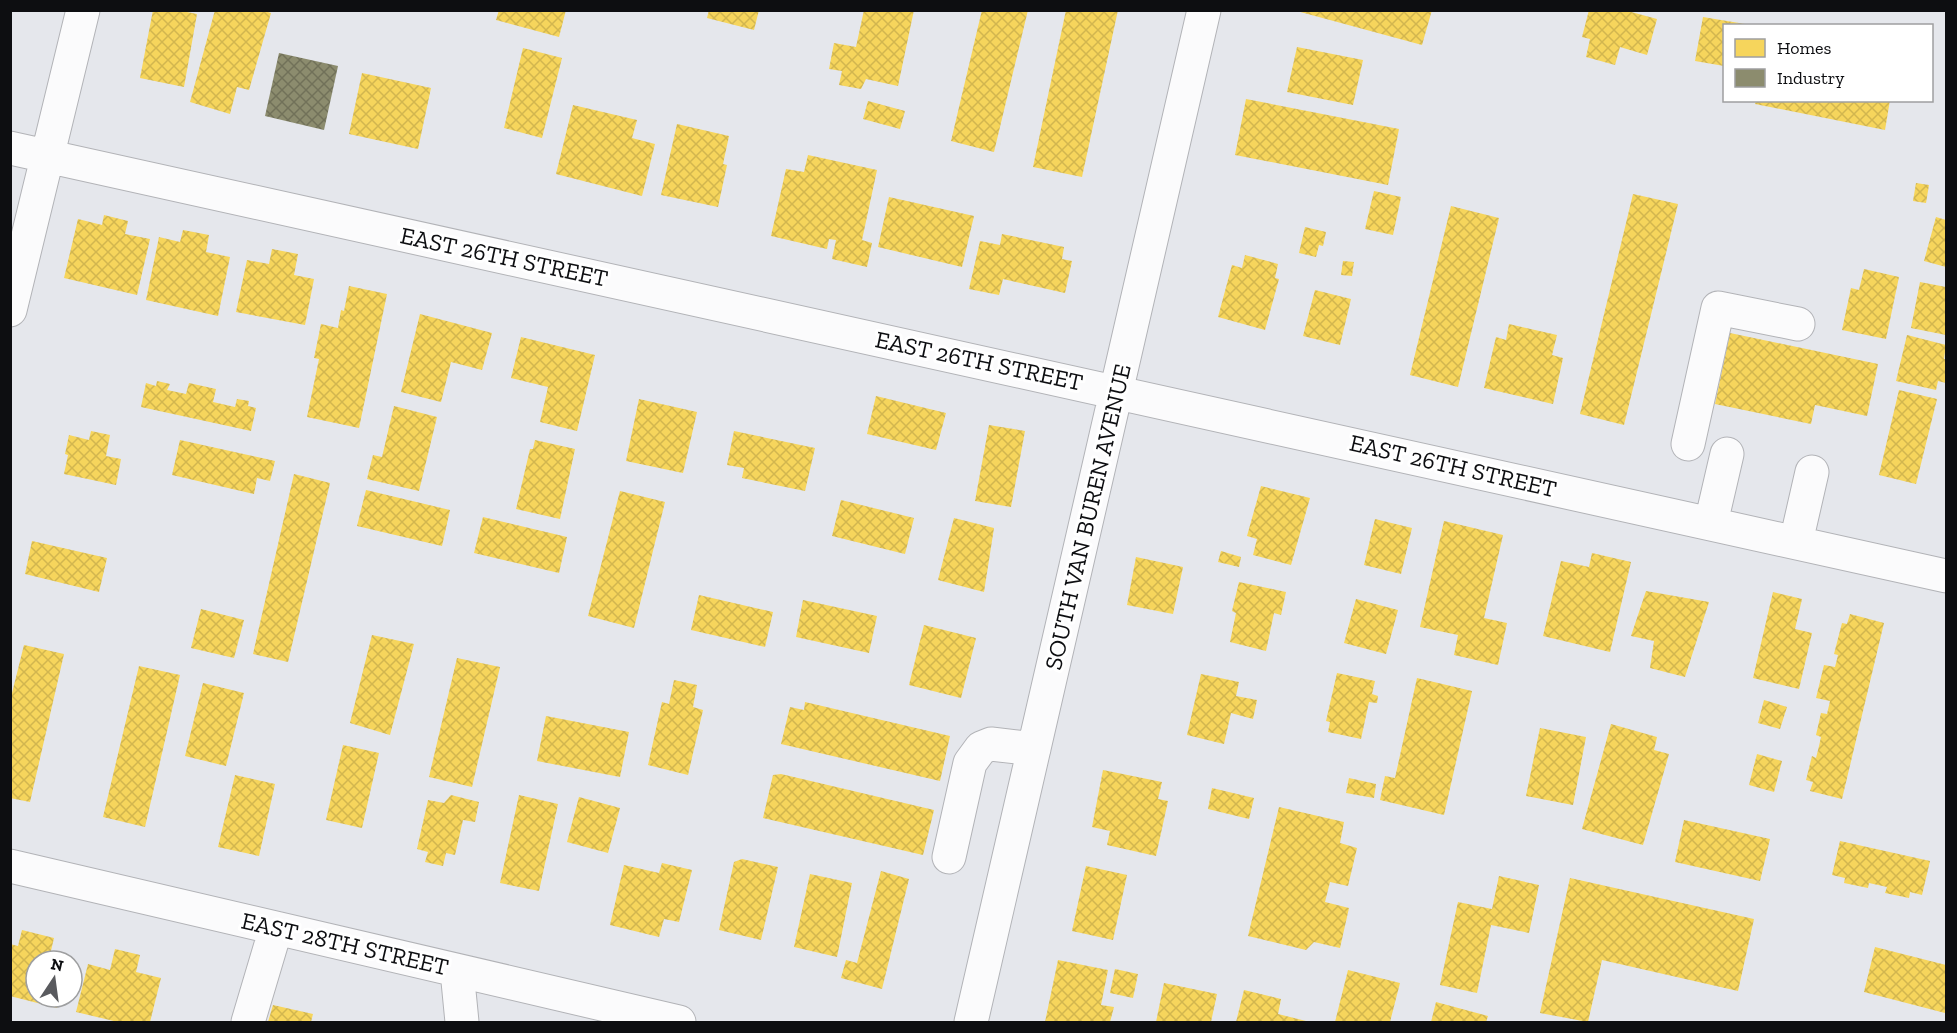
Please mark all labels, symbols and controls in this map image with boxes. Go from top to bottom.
legend [1723,24,1933,102]
text: Homes [1777,37,1831,59]
text: Industry [1777,67,1845,89]
street label: EAST 26TH STREET [398,220,611,293]
street label: EAST 26TH STREET [873,324,1086,397]
street label: SOUTH VAN BUREN AVENUE [1038,361,1137,673]
street label: EAST 26TH STREET [1347,428,1560,503]
street label: EAST 28TH STREET [239,906,452,981]
north arrow [24,949,84,1009]
text: N [49,954,65,975]

